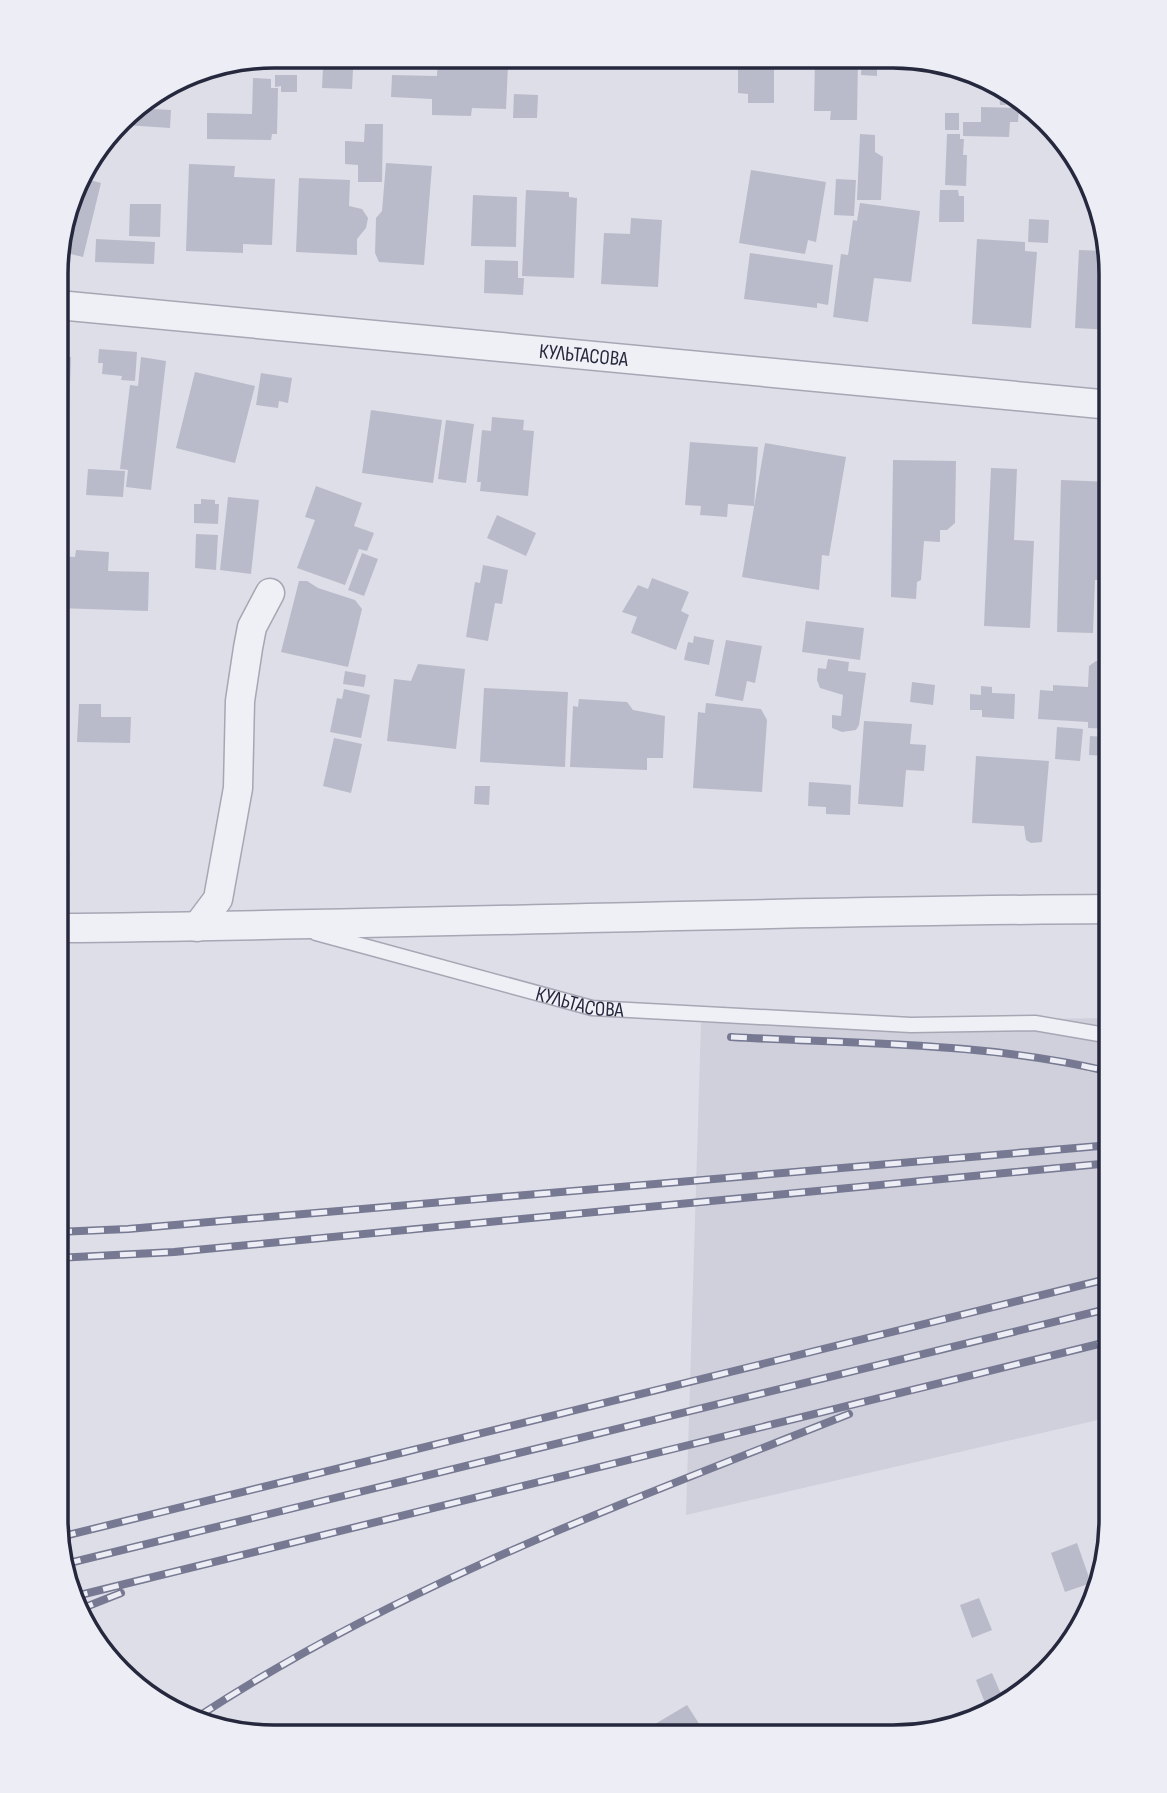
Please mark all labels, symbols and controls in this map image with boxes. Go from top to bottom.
street label: КУЛЬТАСОВА [538,339,630,372]
street label: КУЛЬТАСОВА [533,981,625,1023]

